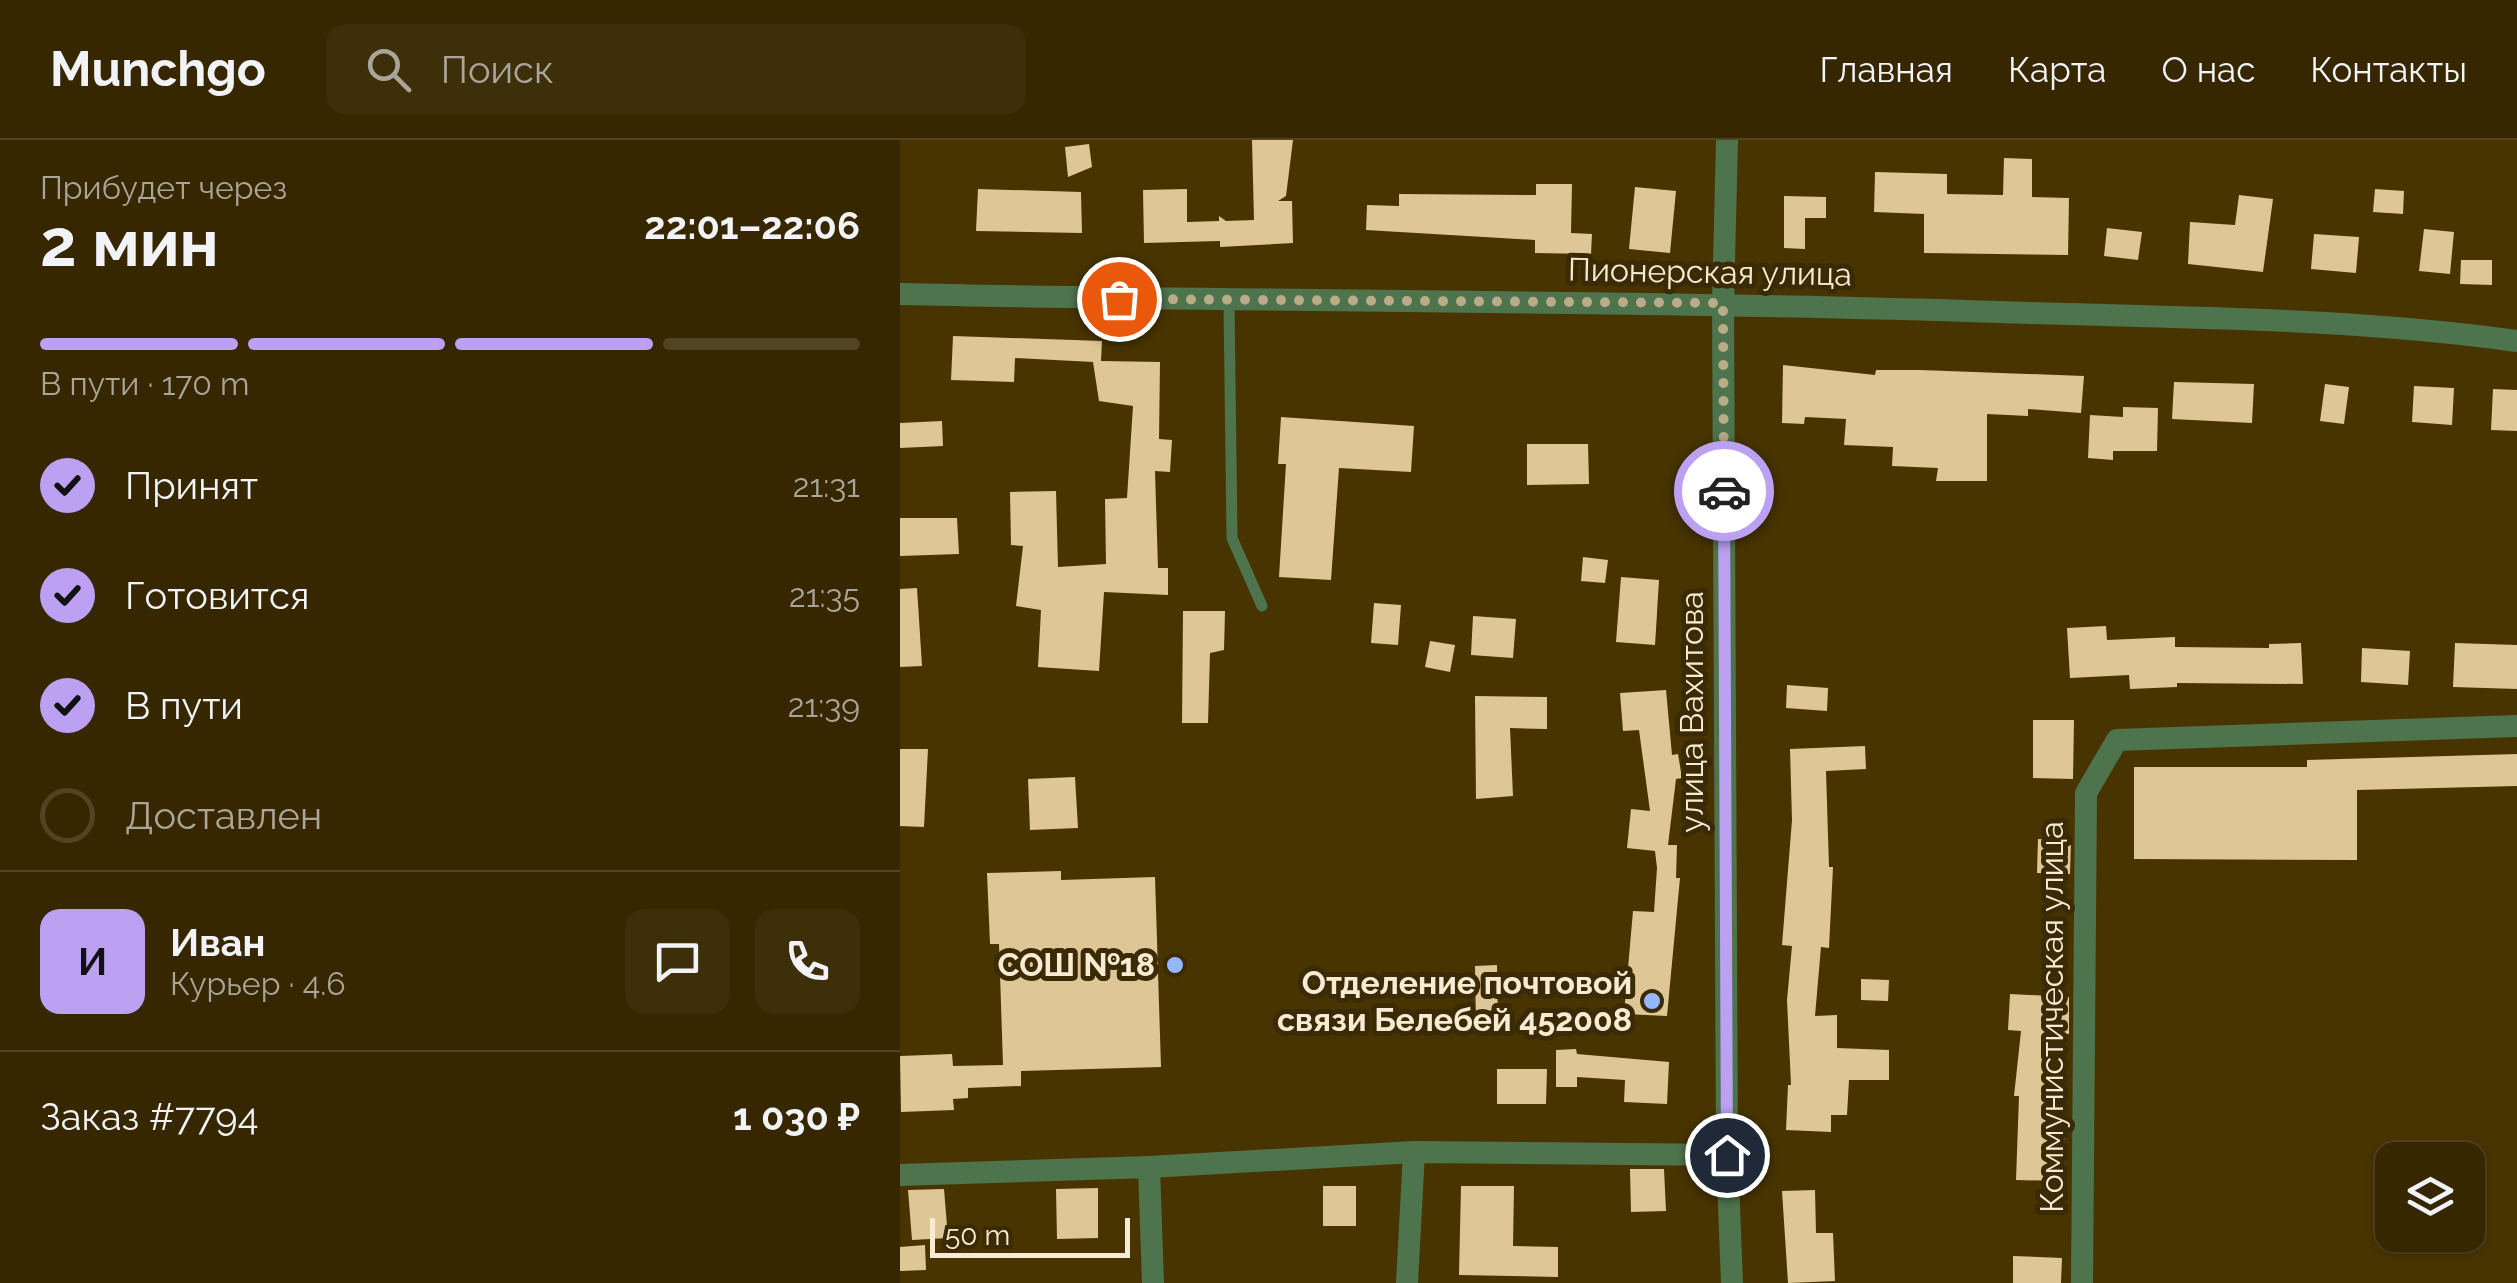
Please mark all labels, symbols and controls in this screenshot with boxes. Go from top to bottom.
search box [326,24,1026,114]
text: Munchgo [50,41,266,97]
icon: search [361,42,416,97]
text: Поиск [441,47,554,92]
text: Главная [1820,49,1953,90]
text: Карта [2008,49,2106,90]
text: О нас [2161,49,2255,90]
text: Контакты [2310,49,2467,90]
text: Прибудет через [40,169,287,206]
text: 22:01–22:06 [644,203,860,248]
text: 2 мин [40,205,219,281]
street label: Пионерская улица [1568,251,1852,292]
pin [1077,257,1162,342]
icon: bag [1092,272,1147,327]
text: В пути · 170 m [40,365,249,402]
courier [1674,441,1774,541]
icon: check [40,458,95,513]
text: Принят [125,463,258,508]
icon: car [1697,464,1752,519]
text: 21:31 [793,467,860,504]
icon: check [40,568,95,623]
text: Готовится [125,573,309,618]
text: 21:35 [789,577,860,614]
street label: улица Вахитова [1673,591,1710,833]
icon: check [40,678,95,733]
text: В пути [125,683,243,728]
text: 21:39 [788,687,860,724]
text: Доставлен [125,793,322,838]
street label: Коммунистическая улица [2033,821,2070,1213]
button: chat [625,909,730,1014]
button: phone [755,909,860,1014]
text: Иван [170,920,265,965]
text: И [78,939,107,984]
place label: СОШ №18 [998,946,1155,983]
marker: СОШ №18 [1164,954,1186,976]
place label: Отделение почтовой связи Белебей 452008 [1277,964,1632,1038]
text: Курьер · 4.6 [170,965,346,1002]
marker: Отделение почтовой связи Белебей 452008 [1641,990,1663,1012]
text: Заказ #7794 [40,1094,258,1139]
text: 1 030 ₽ [733,1094,860,1139]
pin [1685,1113,1770,1198]
icon: home [1700,1128,1755,1183]
map controls [2375,1142,2485,1252]
button: layers [2375,1142,2485,1252]
scale bar [930,1213,1130,1258]
text: 50 m [945,1219,1010,1252]

